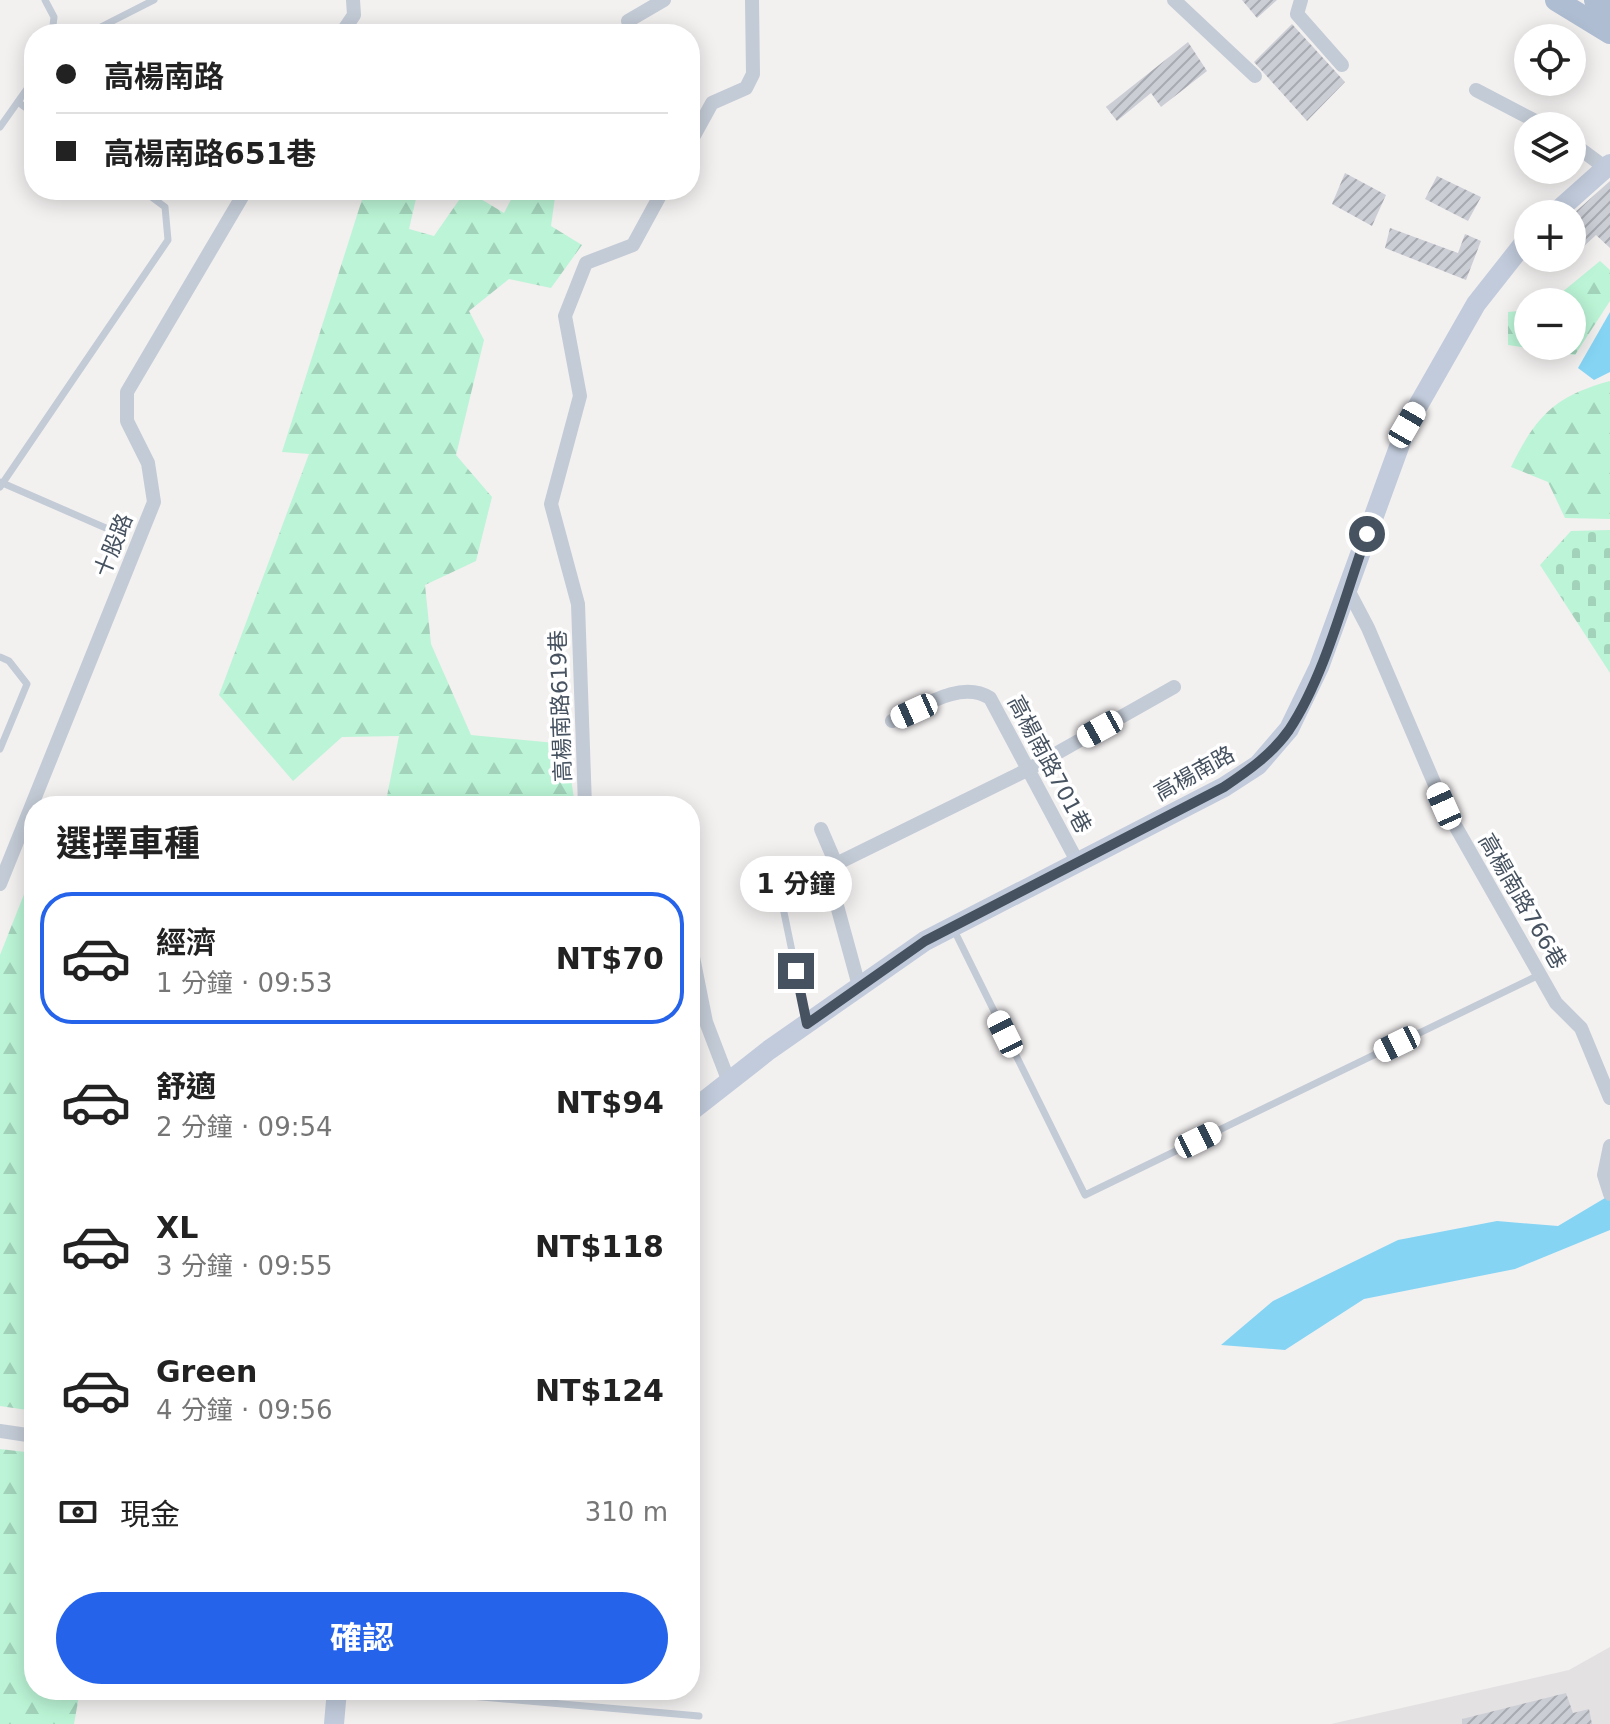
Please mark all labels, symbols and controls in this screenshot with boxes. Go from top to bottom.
map controls [1514,24,1586,360]
button: locate [1514,24,1586,96]
text: 高楊南路 [104,59,224,94]
button: layers [1514,112,1586,184]
text: 高楊南路651巷 [104,136,317,171]
button: + [1514,200,1586,272]
button: − [1514,288,1586,360]
car [1385,398,1429,452]
street label: 十股路 [90,510,137,580]
route start [1349,516,1385,552]
street label: 高楊南路619巷 [545,630,576,782]
car [887,690,941,732]
street label: 高楊南路701巷 [1003,691,1096,837]
car [1073,707,1127,751]
street label: 高楊南路 [1150,741,1239,806]
car [1423,779,1465,833]
text: 選擇車種 [56,823,200,864]
street label: 高楊南路766巷 [1474,829,1571,973]
callout: 1 分鐘 [740,855,852,911]
text: 1 分鐘 [756,869,836,899]
icon: car [60,922,132,994]
text: 經濟 [156,925,216,960]
text: NT$70 [556,941,664,976]
route end [778,953,814,989]
text: 1 分鐘 · 09:53 [156,968,333,998]
car [984,1007,1026,1061]
car [1370,1023,1424,1065]
icon: car [60,1066,132,1138]
text: 舒適 [156,1069,216,1104]
text: NT$94 [556,1085,664,1120]
text: 2 分鐘 · 09:54 [156,1112,333,1142]
car [1171,1119,1225,1161]
icon: car [60,1210,132,1282]
text: XL [156,1210,198,1245]
text: NT$118 [535,1229,664,1264]
text: 3 分鐘 · 09:55 [156,1251,333,1281]
icon: car [60,1354,132,1426]
text: Green [156,1354,257,1389]
text: NT$124 [535,1373,664,1408]
text: 4 分鐘 · 09:56 [156,1395,333,1425]
icon: cash [56,1490,100,1534]
text: 現金 [120,1497,180,1532]
text: 310 m [585,1497,668,1527]
button: 確認 [56,1592,668,1684]

